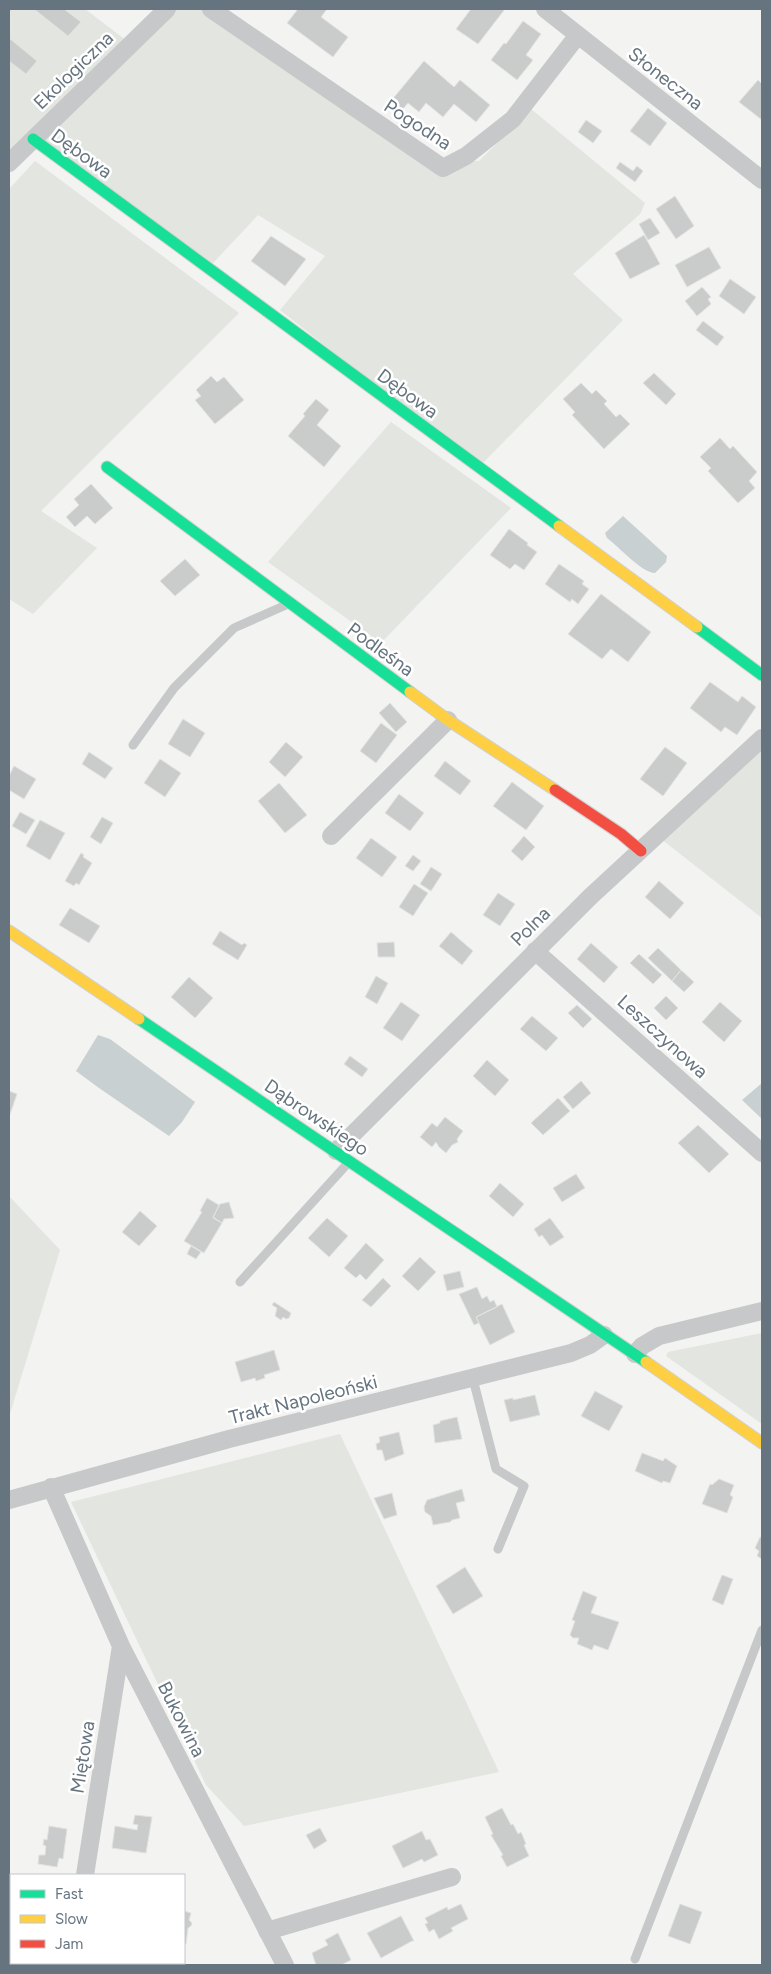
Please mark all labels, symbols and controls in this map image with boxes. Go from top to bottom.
street label: Ekologiczna [29,27,118,114]
street label: Słoneczna [624,42,708,115]
street label: Pogodna [380,94,456,155]
street label: Dębowa [47,124,117,183]
street label: Dębowa [373,364,443,423]
street label: Podleśna [343,618,419,681]
street label: Polna [506,902,555,951]
street label: Leszczynowa [613,990,713,1083]
street label: Dąbrowskiego [260,1074,373,1161]
street label: Trakt Napoleoński [227,1370,380,1429]
street label: Bukowina [153,1678,210,1761]
street label: Miętowa [65,1719,100,1795]
legend [10,1874,185,1964]
text: Fast [55,1885,84,1903]
text: Slow [55,1910,88,1928]
text: Jam [55,1935,83,1953]

